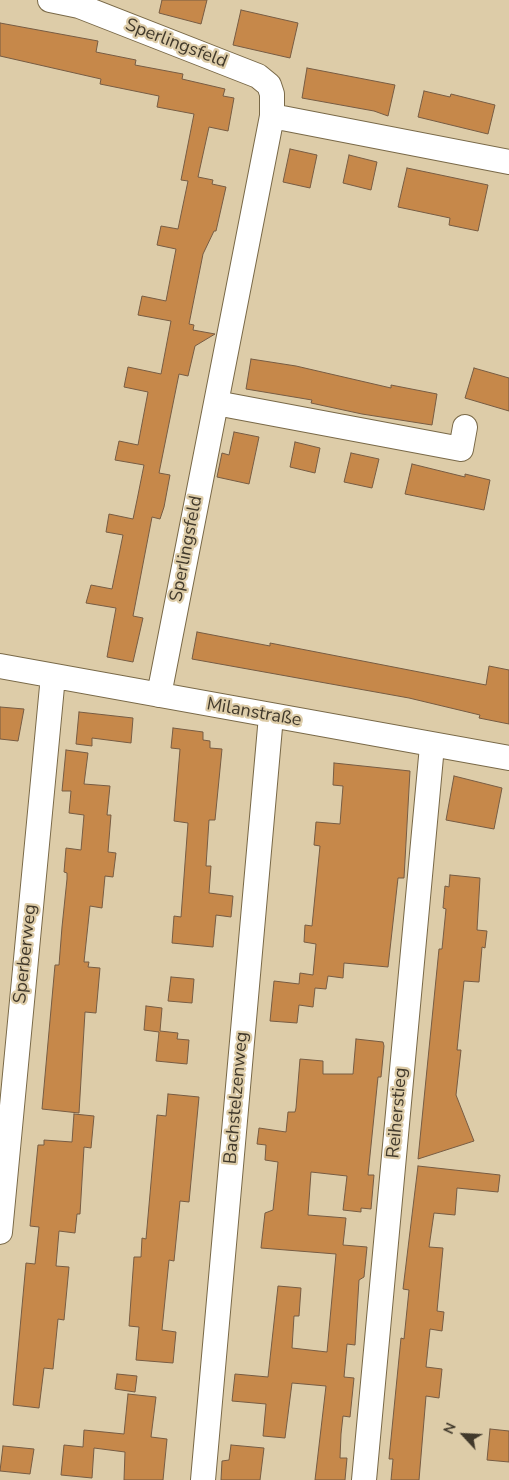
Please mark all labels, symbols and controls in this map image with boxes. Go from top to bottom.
street label: Sperlingsfeld [122,15,230,73]
street label: Sperlingsfeld [166,494,208,604]
street label: Milanstraße [205,694,303,732]
street label: Sperberweg [10,903,42,1005]
street label: Bachstelzenweg [220,1031,254,1165]
street label: Reiherstieg [383,1067,413,1159]
north arrow [439,1410,489,1460]
text: N [439,1420,461,1437]

